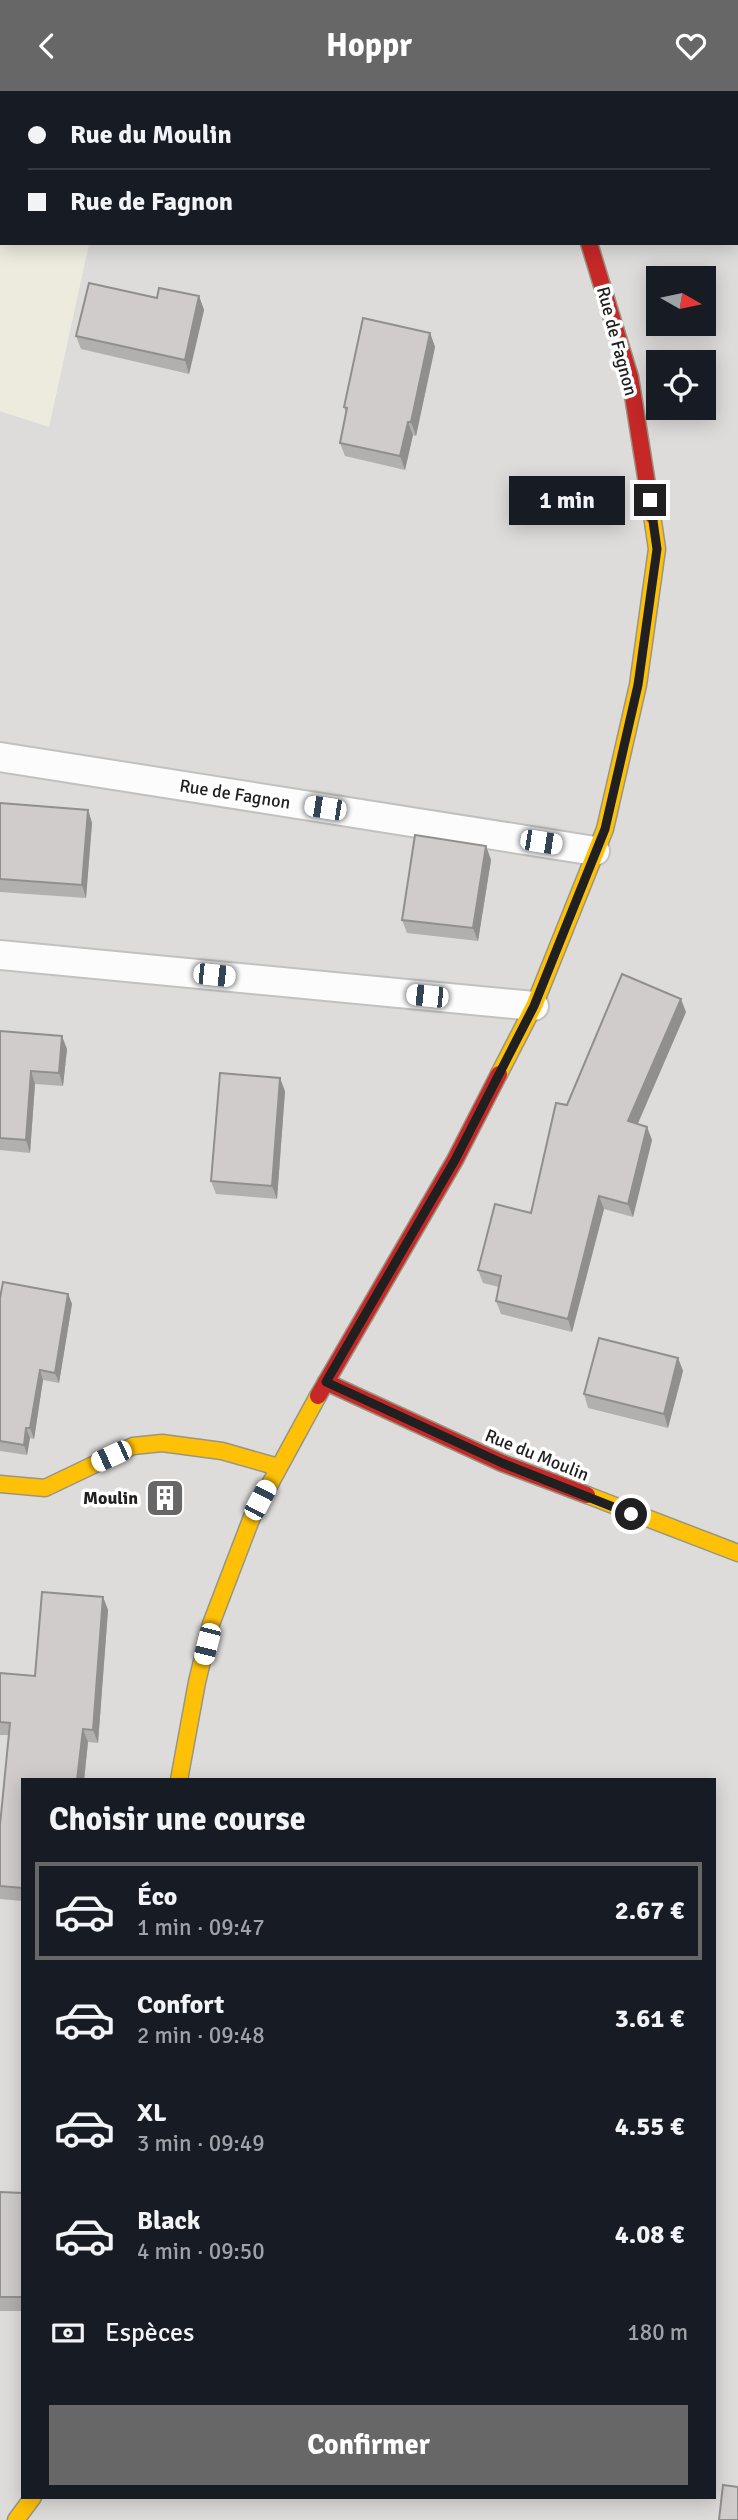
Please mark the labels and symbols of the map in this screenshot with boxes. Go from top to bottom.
north arrow [646,266,716,336]
street label: Rue de Fagnon [592,284,642,398]
callout: 1 min [510,475,626,525]
route end [634,484,666,516]
street label: Rue de Fagnon [178,774,292,814]
car [303,794,348,822]
car [519,828,564,856]
car [193,962,236,988]
car [406,983,449,1009]
street label: Rue du Moulin [482,1424,592,1486]
car [88,1438,135,1474]
building icon: Moulin [144,1477,186,1519]
car [241,1477,280,1523]
place label: Moulin [83,1487,138,1509]
route start [615,1498,647,1530]
car [192,1621,223,1667]

